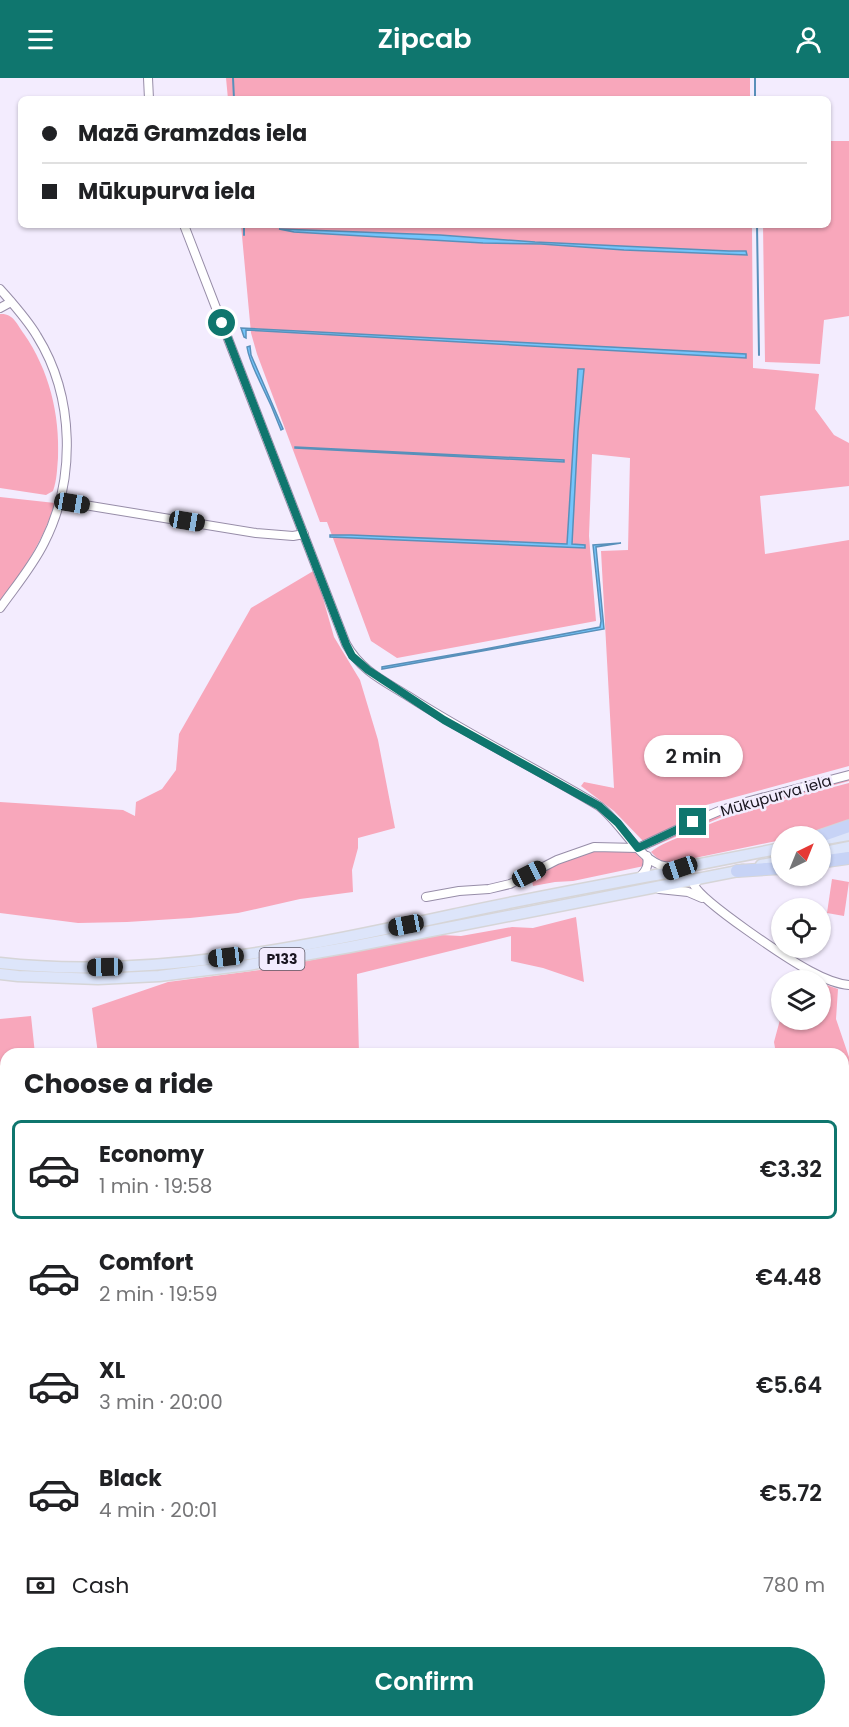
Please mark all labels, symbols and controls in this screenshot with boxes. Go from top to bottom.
text: Zipcab [377,20,472,57]
icon: menu [24,23,57,56]
icon: person [792,23,825,56]
text: Mazā Gramzdas iela [78,118,307,149]
text: Mūkupurva iela [78,176,255,207]
route start [208,309,235,336]
car [53,491,91,515]
car [168,509,206,533]
callout: 2 min [644,735,742,777]
text: 2 min [666,742,721,770]
street label: Mūkupurva iela [718,770,834,821]
route end [679,808,706,835]
north arrow [771,826,831,886]
map controls [771,826,831,1030]
car [660,854,700,882]
car [509,858,549,890]
button: locate [771,898,831,958]
car [387,913,425,937]
car [207,946,245,968]
road number: P133 [260,948,304,970]
car [87,958,123,976]
button: layers [771,970,831,1030]
text: Choose a ride [24,1065,213,1102]
text: Economy [99,1139,204,1170]
icon: car [27,1143,81,1197]
text: €3.32 [760,1154,822,1185]
text: 1 min · 19:58 [99,1172,212,1200]
text: Comfort [99,1247,193,1278]
icon: car [27,1251,81,1305]
text: €4.48 [755,1262,822,1293]
text: 2 min · 19:59 [99,1280,218,1308]
text: XL [99,1355,125,1386]
icon: car [27,1359,81,1413]
text: €5.64 [756,1370,822,1401]
text: 3 min · 20:00 [99,1388,223,1416]
text: Black [99,1463,162,1494]
icon: car [27,1467,81,1521]
text: €5.72 [760,1478,822,1509]
text: 4 min · 20:01 [99,1496,217,1524]
icon: cash [24,1569,57,1602]
text: Cash [72,1570,129,1601]
text: 780 m [763,1571,825,1599]
button: Confirm [24,1647,825,1716]

